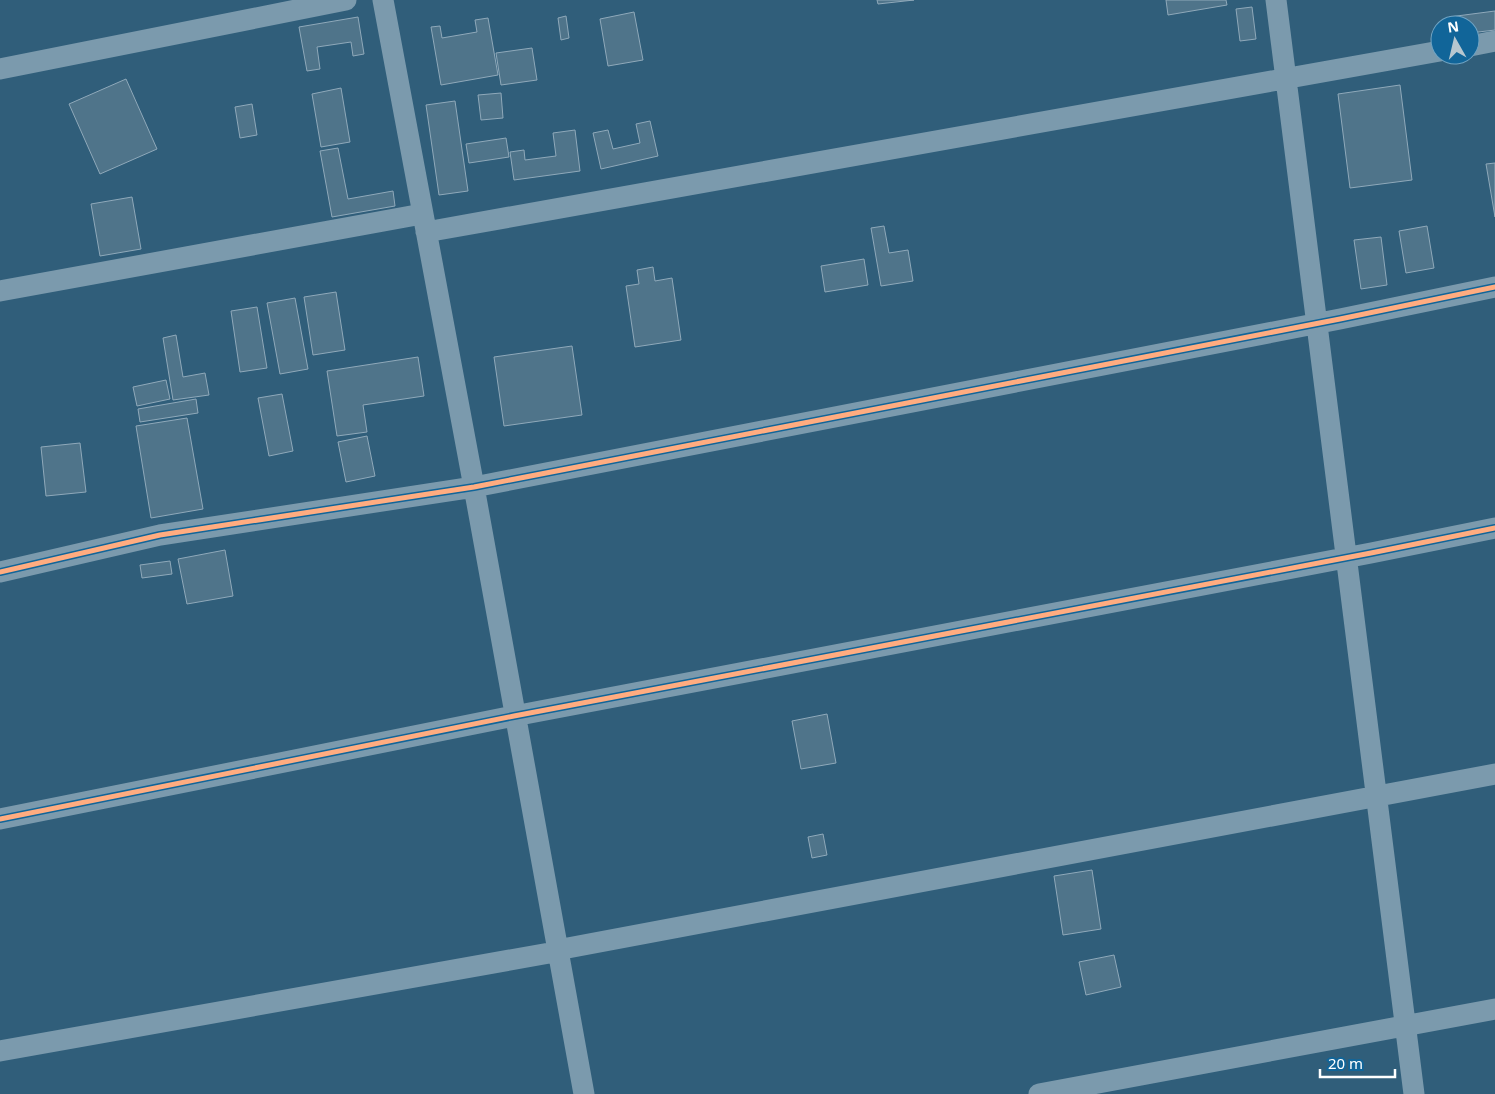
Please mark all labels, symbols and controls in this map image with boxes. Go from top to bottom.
north arrow [1430,15,1480,65]
text: N [1446,16,1460,37]
scale bar [1320,1046,1395,1078]
text: 20 m [1328,1053,1363,1073]

